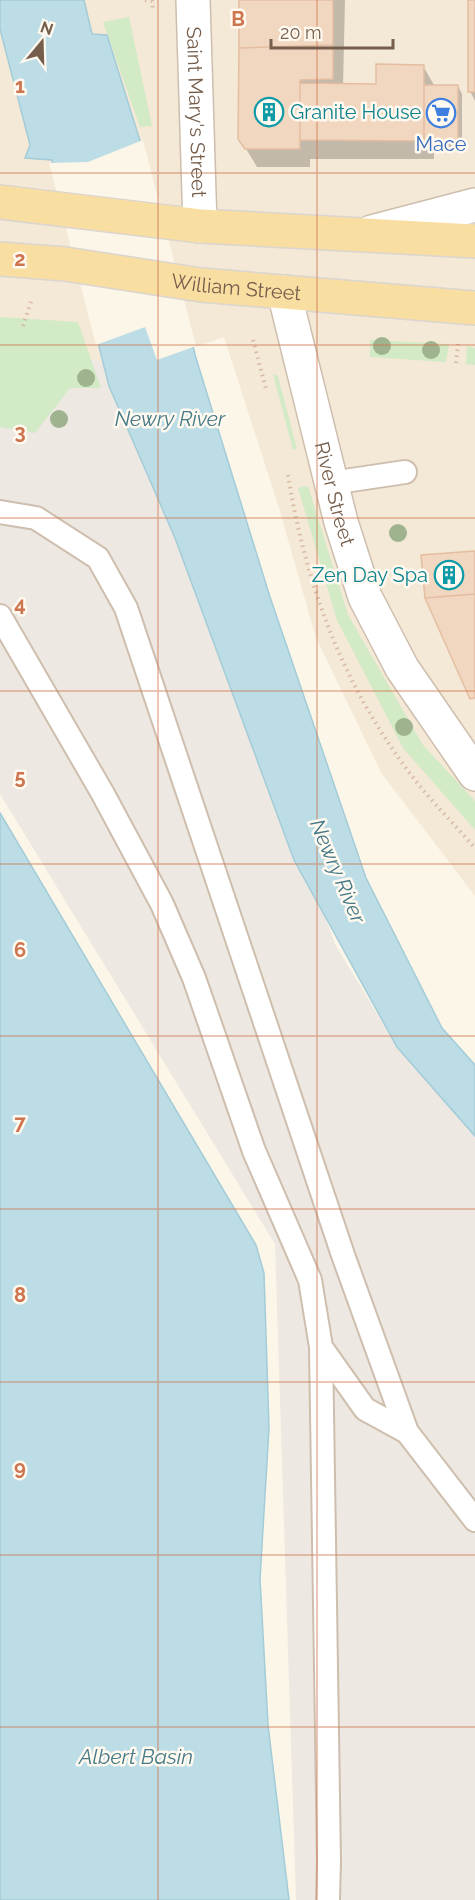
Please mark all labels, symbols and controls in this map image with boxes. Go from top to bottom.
text: B [231,7,245,31]
north arrow [12,12,72,72]
scale bar [271,12,392,50]
text: N [38,17,56,39]
text: 20 m [280,22,322,43]
street label: Saint Mary's Street [182,26,211,198]
text: 1 [15,74,25,98]
building icon: Granite House [253,96,285,128]
supermarket icon: Mace [425,97,457,129]
place label: Granite House [290,100,422,124]
place label: Mace [416,132,467,156]
text: 2 [14,247,26,271]
street label: William Street [169,269,302,305]
water label: Newry River [115,406,226,431]
text: 3 [14,420,26,444]
street label: River Street [310,439,360,549]
building icon: Zen Day Spa [433,559,465,591]
place label: Zen Day Spa [312,563,428,587]
text: 4 [14,592,26,616]
text: 5 [14,765,26,789]
water label: Newry River [305,815,371,927]
text: 6 [14,938,26,962]
text: 7 [14,1111,26,1135]
text: 8 [14,1283,26,1307]
text: 9 [14,1456,26,1480]
water label: Albert Basin [78,1744,193,1769]

